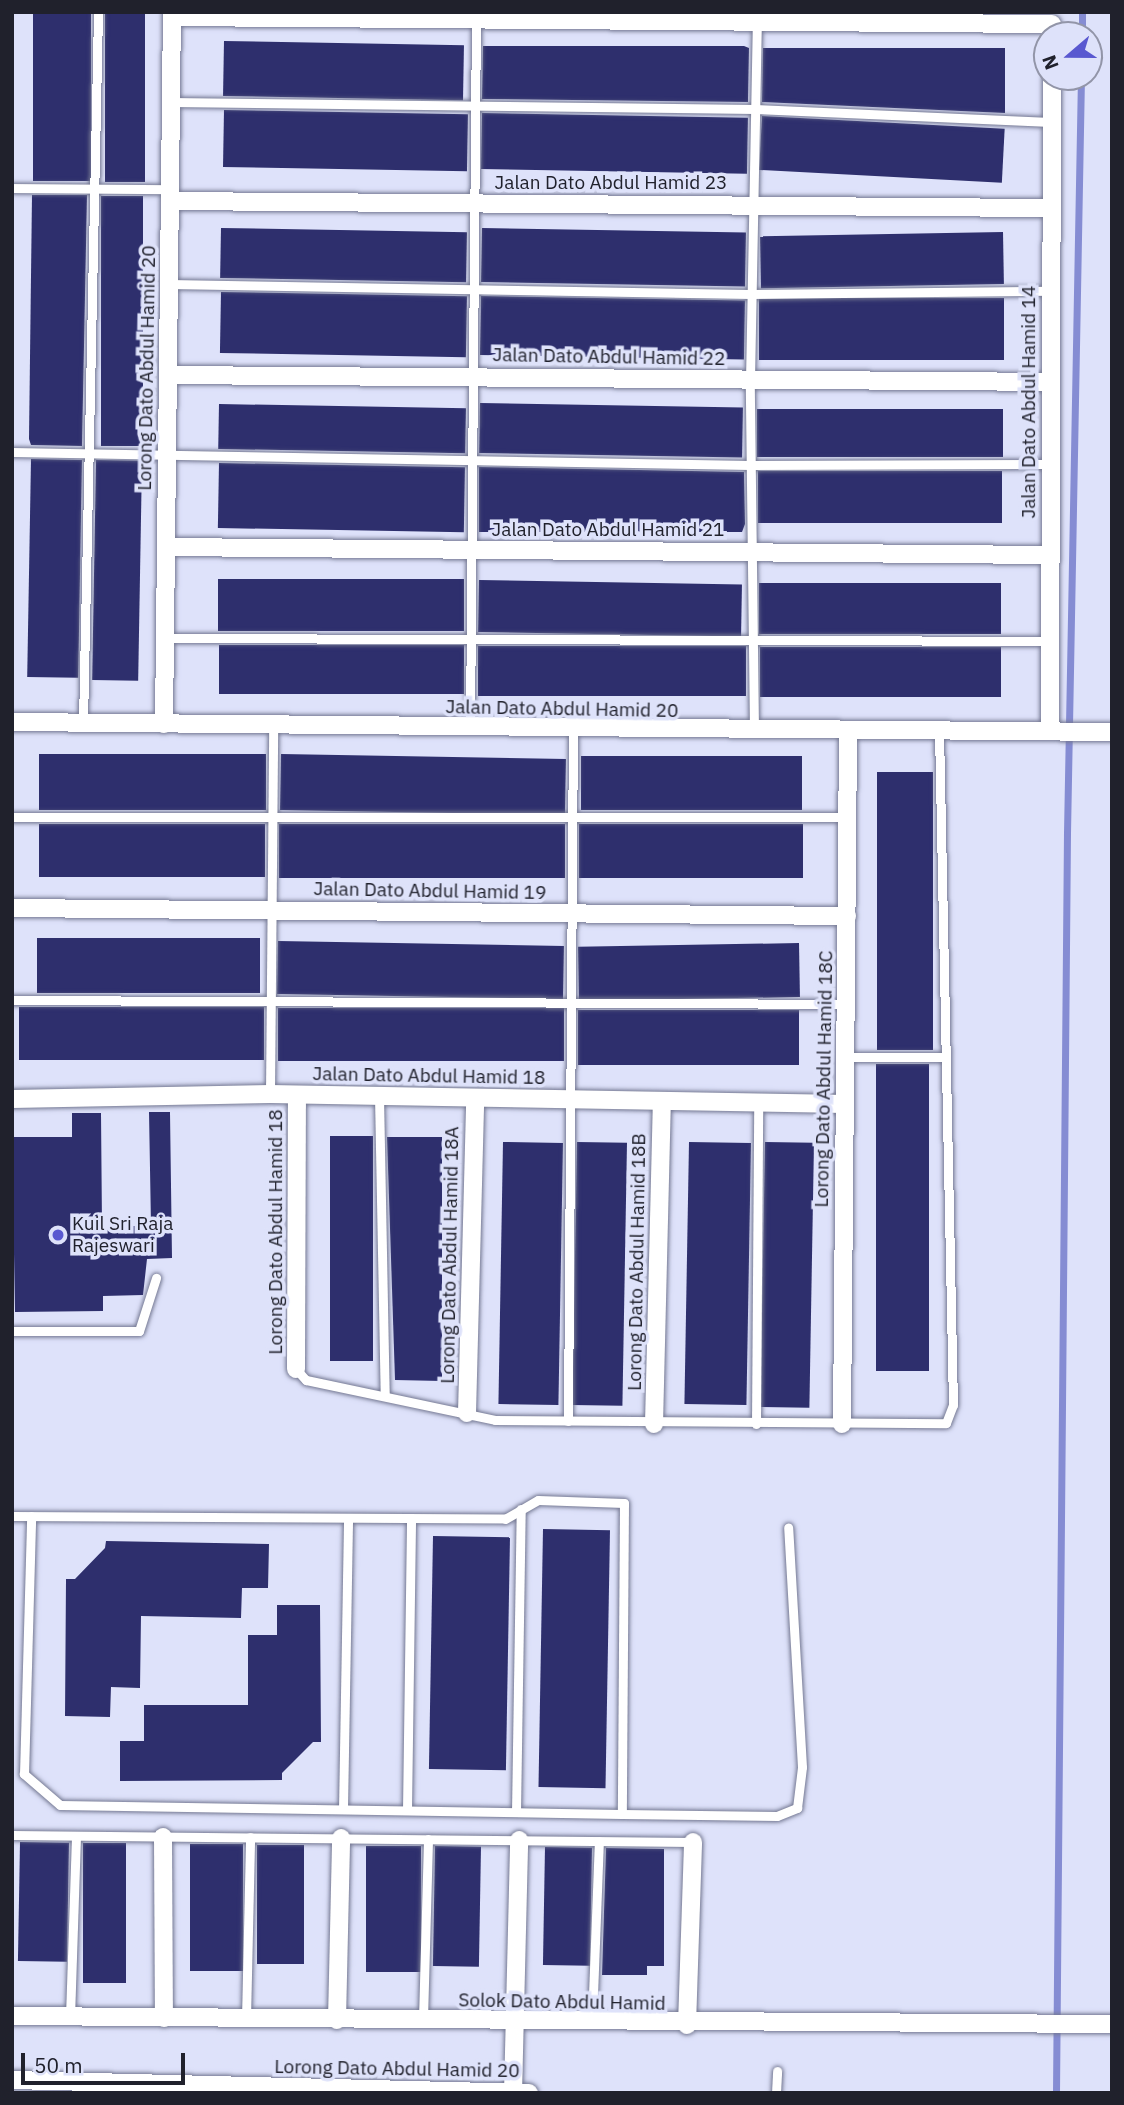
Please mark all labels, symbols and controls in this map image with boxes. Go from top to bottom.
north arrow [1033,21,1103,91]
text: N [1037,52,1064,73]
street label: Jalan Dato Abdul Hamid 23 [495,172,727,194]
street label: Lorong Dato Abdul Hamid 20 [133,245,161,491]
street label: Jalan Dato Abdul Hamid 14 [1018,286,1040,518]
street label: Jalan Dato Abdul Hamid 22 [492,344,726,370]
street label: Jalan Dato Abdul Hamid 21 [492,519,724,541]
street label: Jalan Dato Abdul Hamid 20 [445,696,679,722]
street label: Jalan Dato Abdul Hamid 19 [313,878,547,904]
street label: Lorong Dato Abdul Hamid 18C [810,950,838,1208]
street label: Jalan Dato Abdul Hamid 18 [312,1063,546,1089]
street label: Lorong Dato Abdul Hamid 18 [265,1109,287,1355]
street label: Lorong Dato Abdul Hamid 18A [436,1126,464,1384]
street label: Lorong Dato Abdul Hamid 18B [623,1133,651,1391]
place label: Kuil Sri Raja Rajeswari [72,1213,173,1257]
marker: Kuil Sri Raja Rajeswari [50,1227,66,1243]
street label: Solok Dato Abdul Hamid [458,1989,666,2015]
scale bar [24,2038,189,2082]
text: 50 m [34,2051,83,2079]
street label: Lorong Dato Abdul Hamid 20 [274,2055,520,2083]

